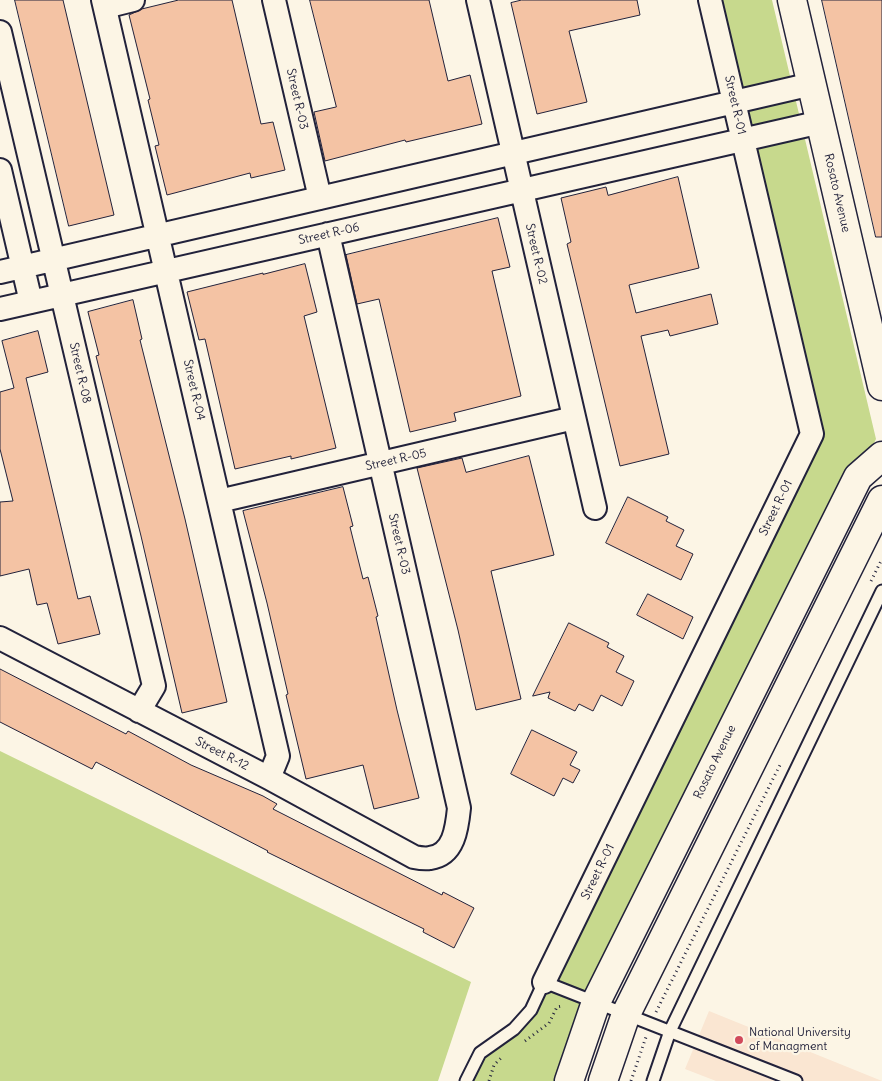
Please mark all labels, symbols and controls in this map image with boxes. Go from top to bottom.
street label: Street R-03 [283,67,311,131]
street label: Street R-01 [721,74,749,136]
street label: Rosato Avenue [821,152,853,234]
street label: Street R-06 [297,220,361,248]
street label: Street R-02 [522,222,550,286]
street label: Street R-08 [66,341,94,405]
street label: Street R-04 [180,358,208,422]
street label: Street R-05 [364,446,428,474]
street label: Street R-01 [756,478,796,538]
street label: Street R-03 [385,512,413,576]
street label: Rosato Avenue [691,723,739,801]
street label: Street R-12 [193,734,251,774]
street label: Street R-01 [578,842,618,902]
place label: National University of Managment [749,1026,851,1054]
marker: National University of Managment [733,1034,745,1046]

